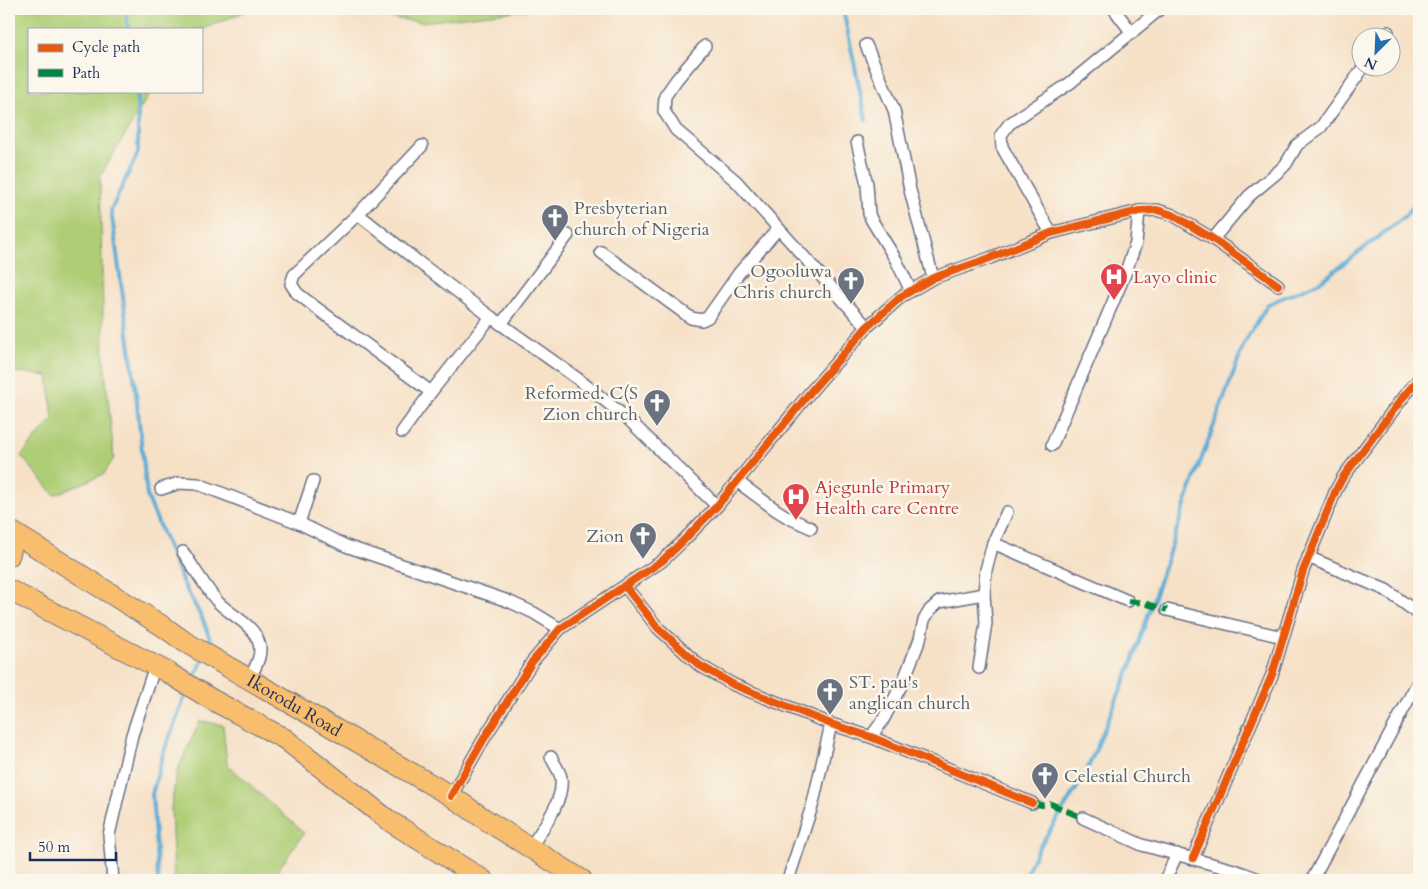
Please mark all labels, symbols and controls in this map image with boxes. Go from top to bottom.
legend [28,28,202,92]
north arrow [1350,28,1400,78]
text: Cycle path [72,37,141,57]
text: N [1361,52,1380,75]
text: Path [72,63,101,83]
place label: Presbyterian church of Nigeria [574,196,710,242]
church icon: Presbyterian church of Nigeria [540,203,570,242]
place label: Ogooluwa Chris church [733,259,832,305]
hospital icon: Layo clinic [1099,262,1129,301]
place label: Layo clinic [1133,265,1217,290]
church icon: Ogooluwa Chris church [836,266,866,305]
place label: Reformed. C(S Zion church [525,381,638,427]
church icon: Reformed. C(S Zion church [642,388,672,427]
place label: Ajegunle Primary Health care Centre [815,475,959,521]
hospital icon: Ajegunle Primary Health care Centre [781,482,811,521]
church icon: Zion [628,521,658,560]
place label: Zion [586,524,625,549]
street label: Ikorodu Road [242,668,347,743]
place label: ST. pau's anglican church [849,670,971,716]
church icon: ST. pau's anglican church [815,677,845,716]
church icon: Celestial Church [1030,761,1060,800]
place label: Celestial Church [1064,764,1191,789]
scale bar [30,829,116,861]
text: 50 m [38,837,70,857]

